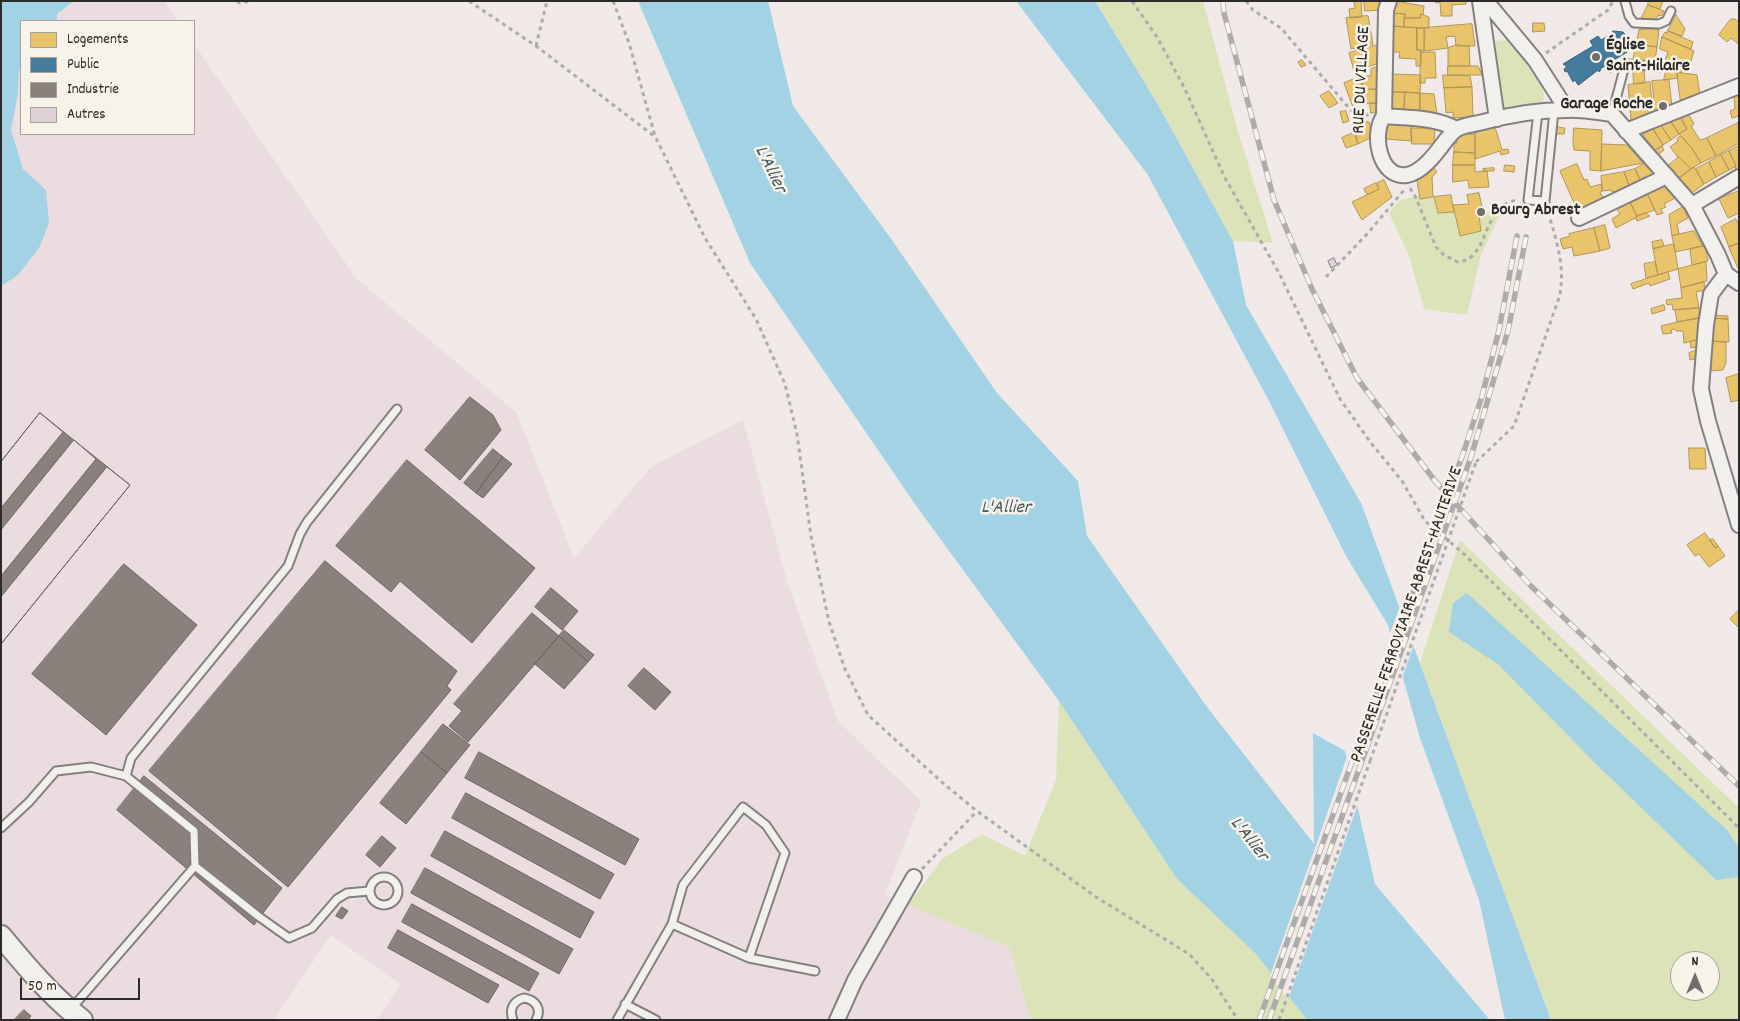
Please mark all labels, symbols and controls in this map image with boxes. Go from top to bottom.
legend [20,20,195,135]
street label: RUE DU VILLAGE [1349,26,1377,134]
text: Logements [67,29,129,51]
place label: Église Saint-Hilaire [1606,36,1690,78]
marker: Église Saint-Hilaire [1590,51,1602,63]
text: Public [67,54,99,76]
text: Industrie [67,79,119,101]
place label: Garage Roche [1560,95,1653,117]
marker: Garage Roche [1657,100,1669,112]
text: Autres [67,104,106,126]
water label: L'Allier [748,143,790,197]
place label: Bourg Abrest [1491,201,1580,223]
marker: Bourg Abrest [1475,206,1487,218]
street label: PASSERELLE FERROVIAIRE ABREST-HAUTERIVE [1347,464,1469,766]
water label: L'Allier [981,498,1031,520]
water label: L'Allier [1224,813,1272,867]
north arrow [1670,951,1720,1001]
text: N [1692,952,1698,972]
scale bar [22,968,142,1000]
text: 50 m [28,976,57,998]

